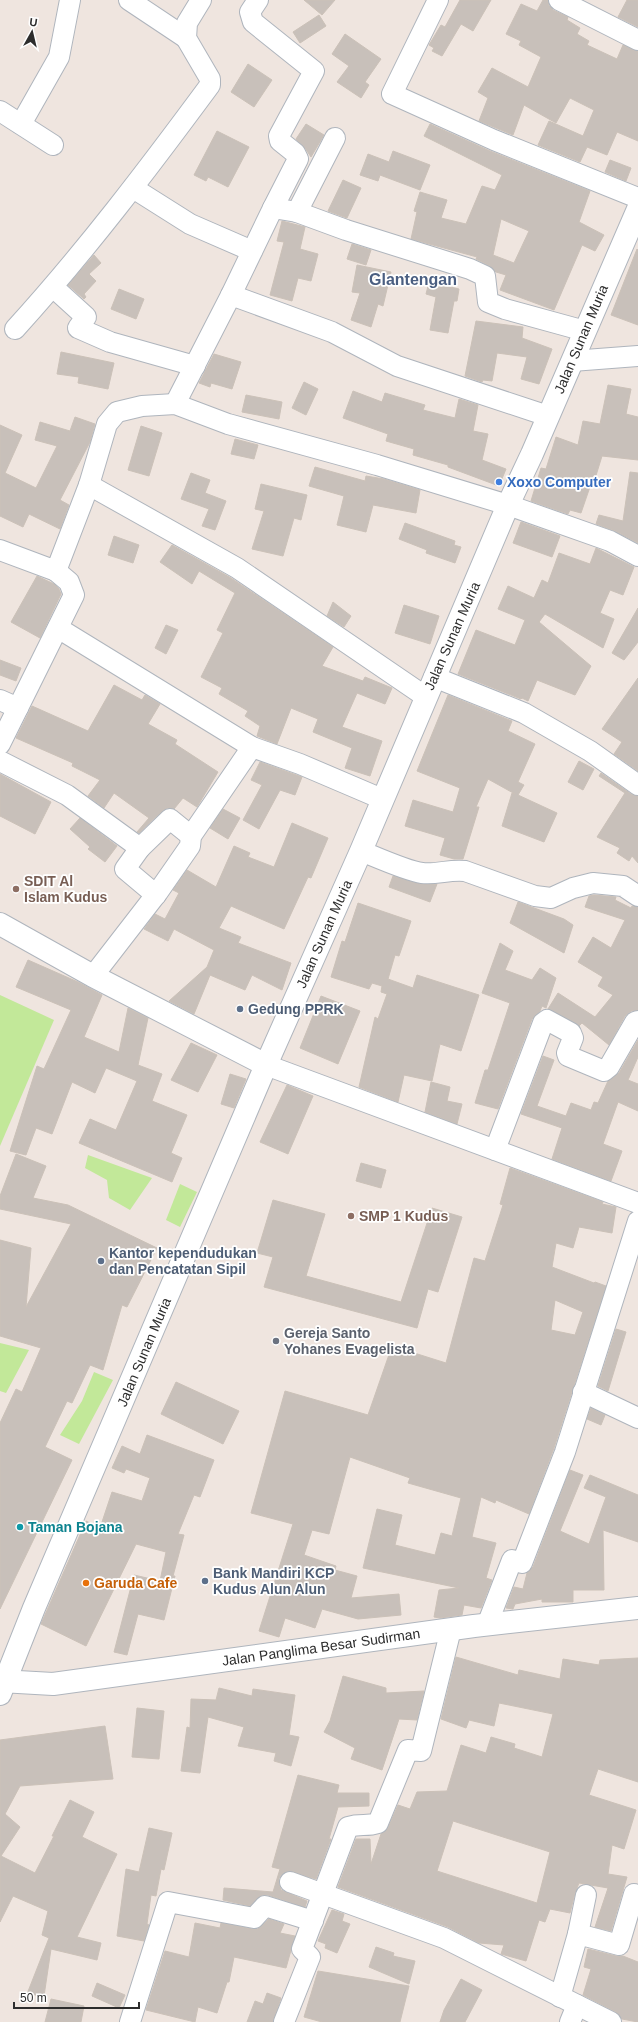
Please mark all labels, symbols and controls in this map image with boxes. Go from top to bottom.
north arrow [12,12,52,52]
text: U [29,16,38,29]
district label: Glantengan [369,271,457,288]
street label: Jalan Sunan Muria [551,282,611,396]
place label: Xoxo Computer [507,474,612,490]
marker: Xoxo Computer [494,477,504,487]
street label: Jalan Sunan Muria [421,579,483,693]
place label: SDIT Al Islam Kudus [24,873,107,905]
street label: Jalan Sunan Muria [293,877,355,991]
marker: SDIT Al Islam Kudus [11,884,21,894]
place label: Gedung PPRK [248,1001,344,1017]
marker: Gedung PPRK [235,1004,245,1014]
place label: SMP 1 Kudus [359,1208,448,1224]
marker: SMP 1 Kudus [346,1211,356,1221]
place label: Kantor kependudukan dan Pencatatan Sipil [109,1245,257,1277]
marker: Kantor kependudukan dan Pencatatan Sipil [96,1256,106,1266]
street label: Jalan Sunan Muria [114,1295,174,1409]
place label: Gereja Santo Yohanes Evagelista [284,1325,415,1357]
marker: Gereja Santo Yohanes Evagelista [271,1336,281,1346]
place label: Taman Bojana [28,1519,123,1535]
marker: Taman Bojana [15,1522,25,1532]
place label: Bank Mandiri KCP Kudus Alun Alun [213,1565,334,1597]
place label: Garuda Cafe [94,1575,177,1591]
marker: Bank Mandiri KCP Kudus Alun Alun [200,1576,210,1586]
marker: Garuda Cafe [81,1578,91,1588]
street label: Jalan Panglima Besar Sudirman [221,1625,421,1669]
scale bar [14,1984,139,2010]
text: 50 m [20,1991,47,2005]

